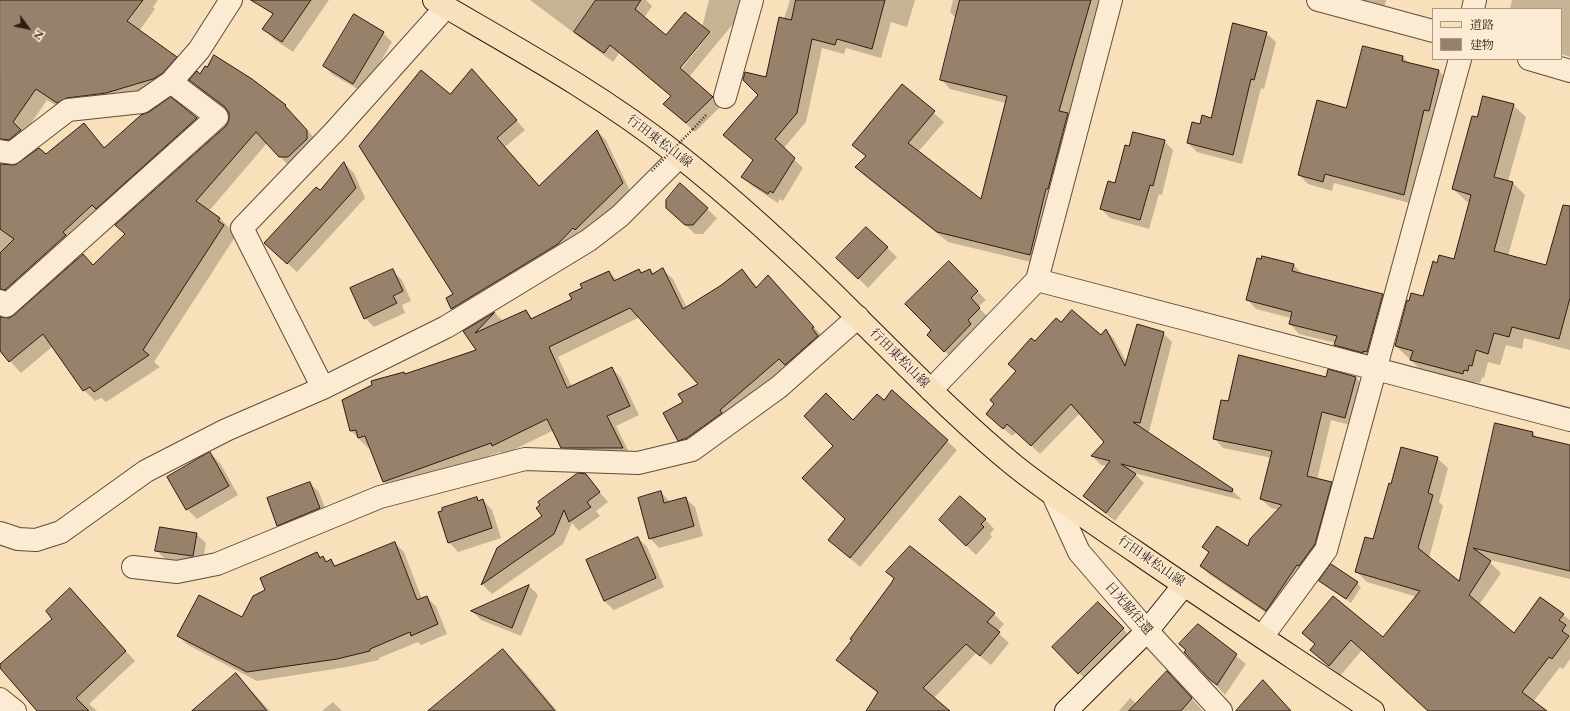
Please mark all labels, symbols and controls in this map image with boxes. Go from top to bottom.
north arrow [8,8,48,48]
legend [1432,8,1562,60]
text: 道路 [1470,17,1494,33]
text: N [30,27,47,43]
text: 建物 [1470,37,1494,53]
street label: 行田東松山線 [623,112,695,172]
street label: 行田東松山線 [866,326,932,392]
street label: 行田東松山線 [1115,533,1187,591]
street label: 日光脇往還 [1101,579,1155,639]

